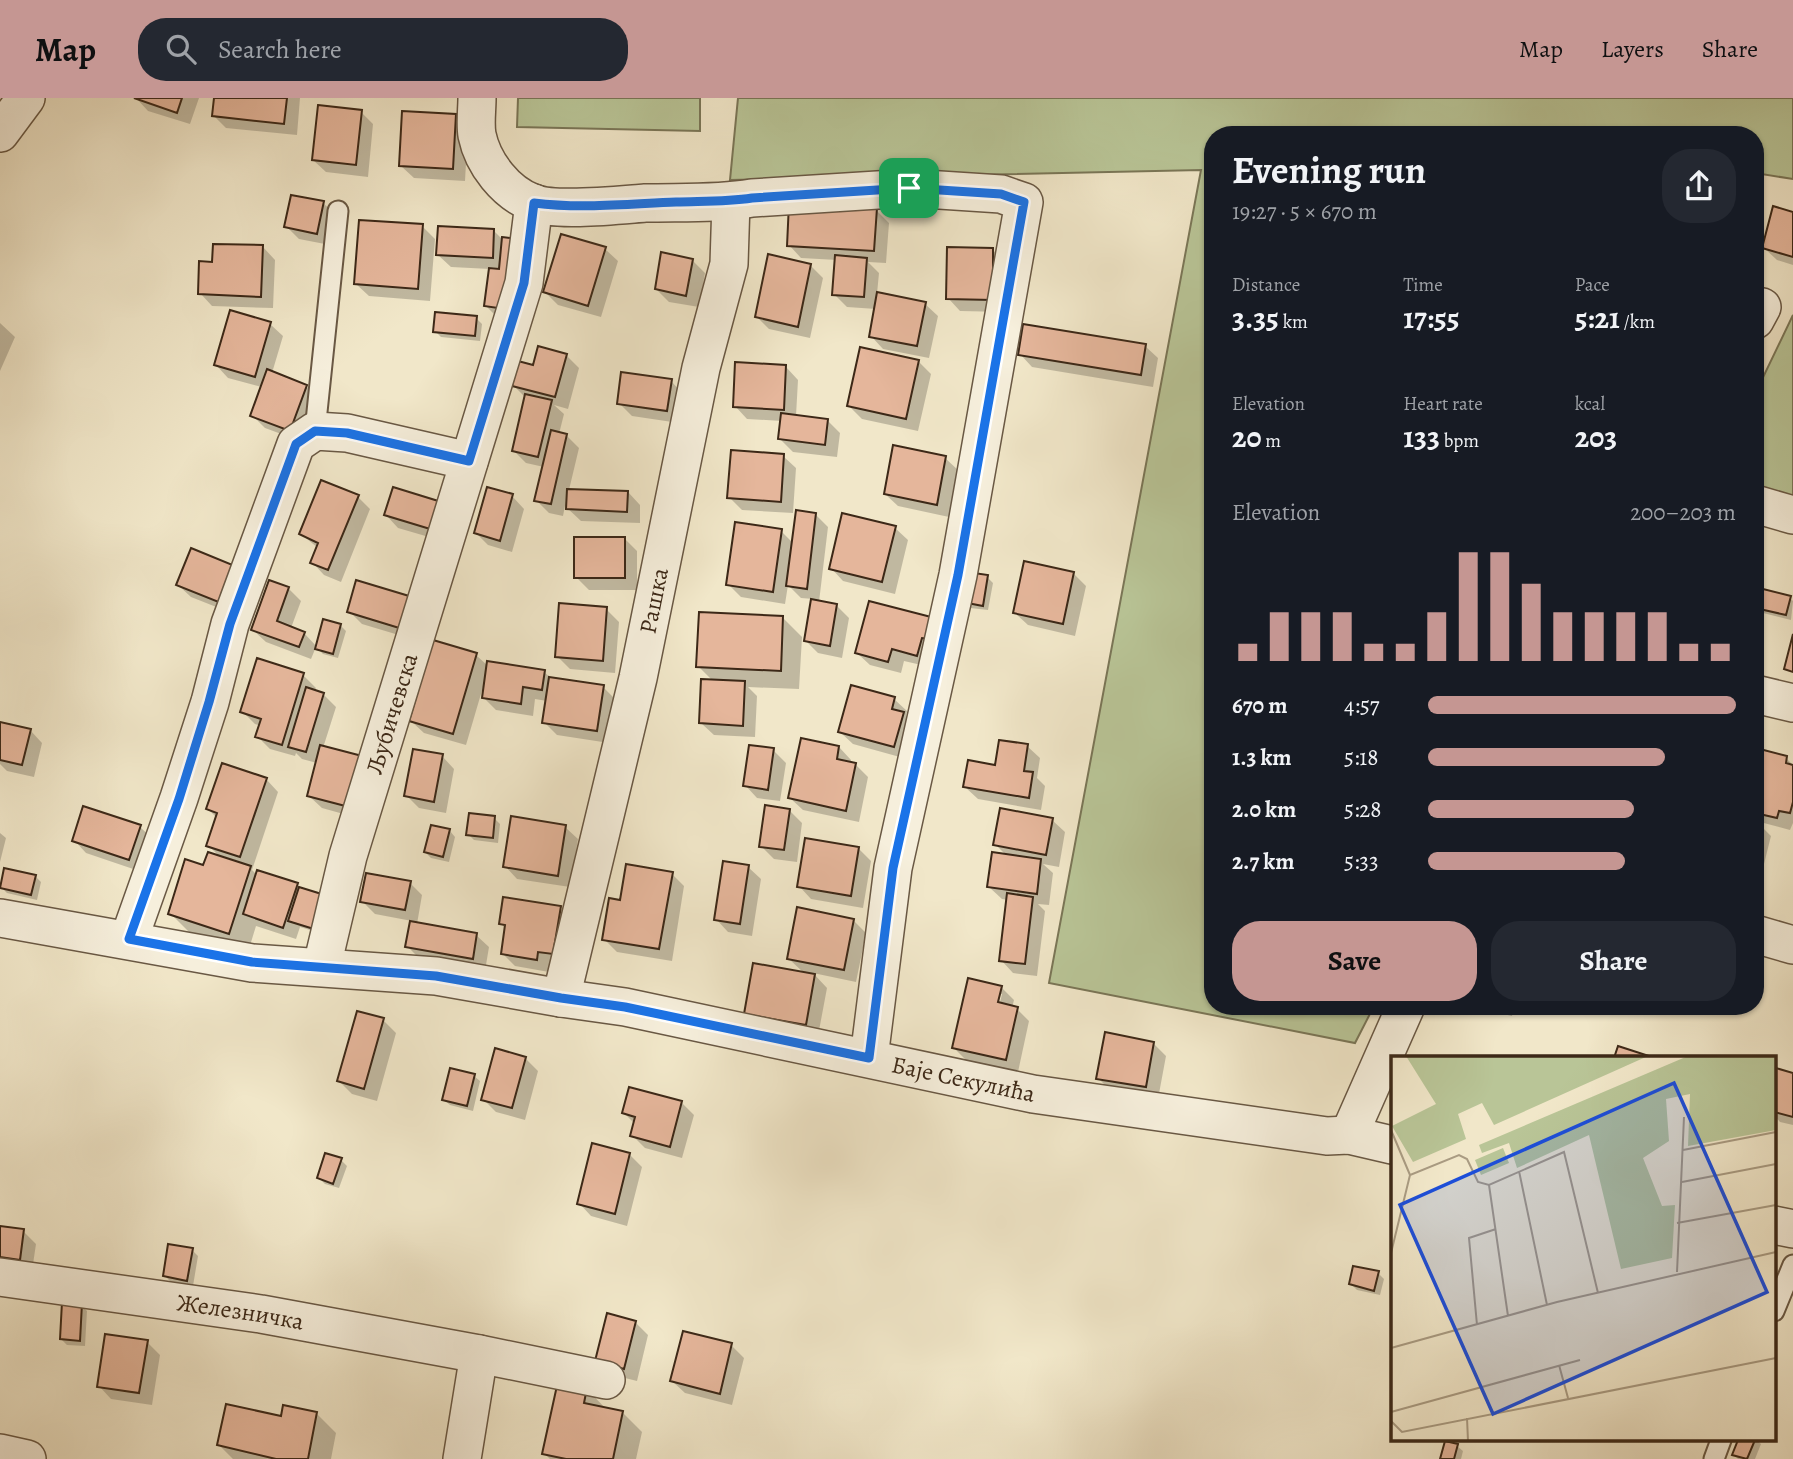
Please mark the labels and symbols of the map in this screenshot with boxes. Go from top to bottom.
pin [879,158,939,218]
street label: Рашка [631,565,676,636]
street label: Љубичевска [358,649,425,778]
street label: Баје Секулића [889,1048,1038,1110]
inset map [1391,1056,1776,1442]
street label: Железничка [175,1286,307,1338]

